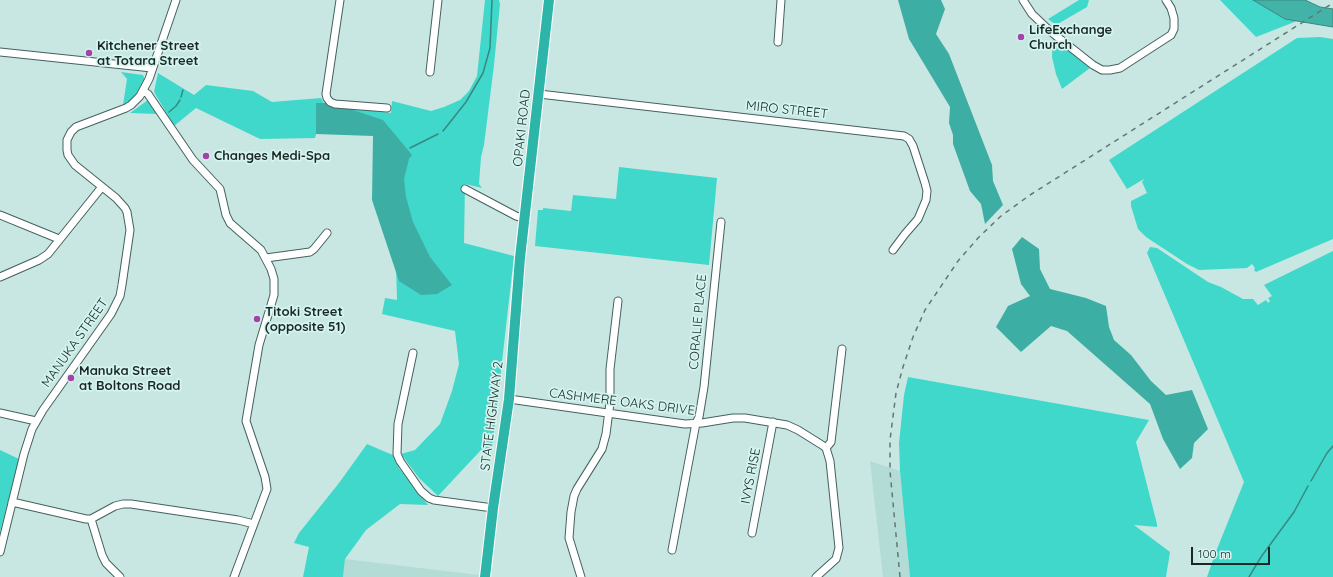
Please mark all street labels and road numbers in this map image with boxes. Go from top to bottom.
street label: OPAKI ROAD [510,89,534,167]
street label: MIRO STREET [745,98,829,122]
street label: CORALIE PLACE [686,274,710,370]
street label: MANUKA STREET [38,295,112,391]
street label: STATE HIGHWAY 2 [478,360,506,472]
street label: CASHMERE OAKS DRIVE [548,385,696,419]
street label: IVYS RISE [738,447,764,505]

